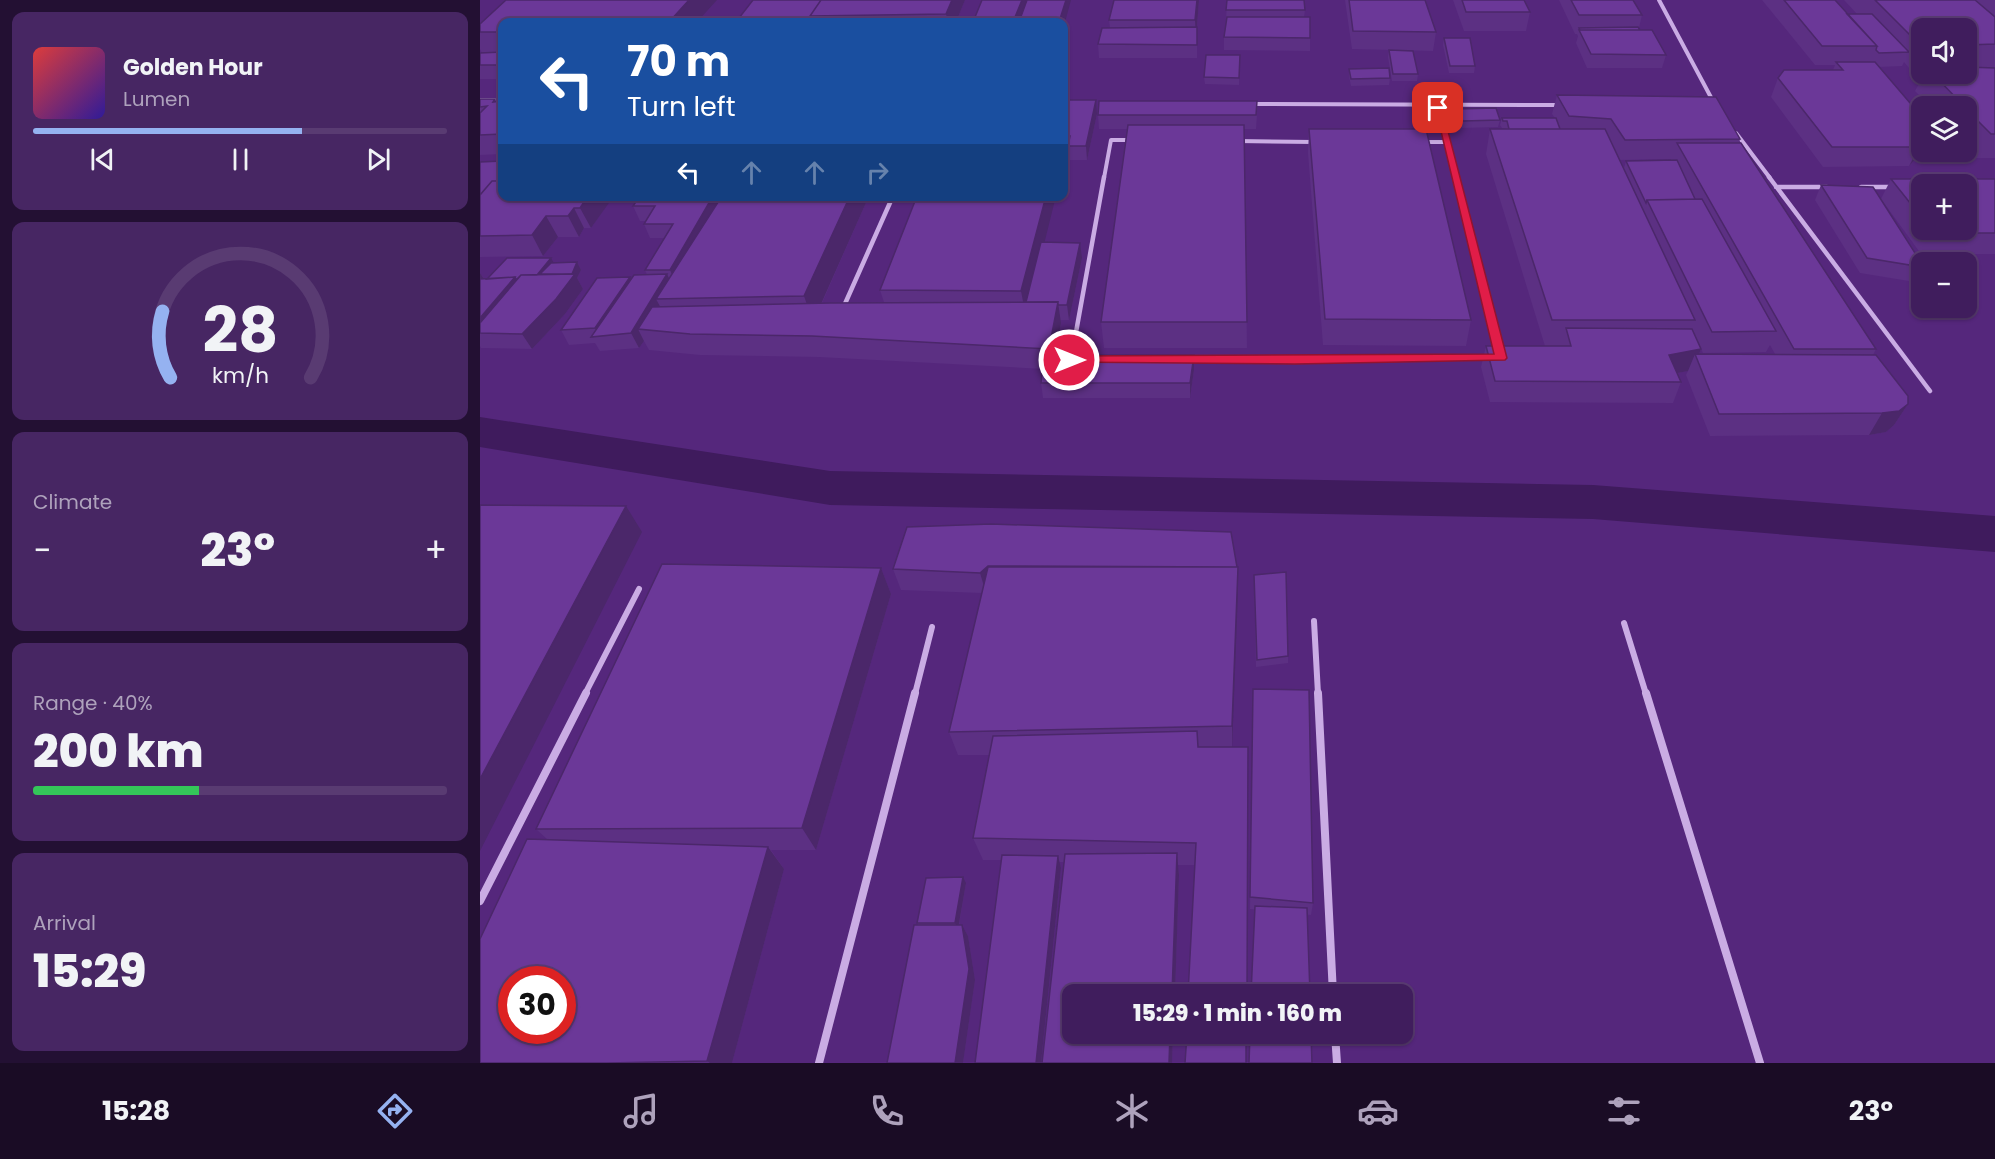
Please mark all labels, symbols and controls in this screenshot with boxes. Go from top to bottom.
map controls [1911,18,1977,318]
button: sound [1911,18,1977,84]
text: 70 m [627,32,730,91]
icon: left [528,42,606,120]
text: Golden Hour [123,52,263,83]
pin [1412,82,1463,133]
text: Lumen [123,85,190,113]
text: Turn left [627,88,736,125]
icon: arrive [1421,91,1454,124]
button: layers [1911,96,1977,162]
icon: previous [86,143,119,176]
icon: pause [224,143,257,176]
icon: next [362,143,395,176]
icon: left [672,156,705,189]
icon: ahead [735,156,768,189]
icon: ahead [798,156,831,189]
icon: right [861,156,894,189]
button: + [1911,174,1977,240]
button: − [1911,252,1977,318]
text: 28 [202,286,278,374]
position arrow [1037,328,1101,392]
text: km/h [211,361,269,392]
text: Climate [33,488,112,516]
text: 23° [200,519,275,582]
text: − [33,527,51,574]
text: + [424,527,447,574]
text: Range · 40% [33,689,153,717]
text: 200 km [33,720,203,783]
text: Arrival [33,909,96,937]
text: 15:29 [33,940,146,1003]
speed limit sign: 30 [498,966,576,1044]
text: 15:29 · 1 min · 160 m [1133,998,1342,1029]
icon: directions [374,1090,416,1132]
icon: music [620,1090,662,1132]
icon: phone [866,1090,908,1132]
icon: climate [1111,1090,1153,1132]
icon: car [1357,1090,1399,1132]
icon: filters [1603,1090,1645,1132]
text: 15:28 [102,1092,170,1129]
text: 23° [1849,1092,1893,1129]

